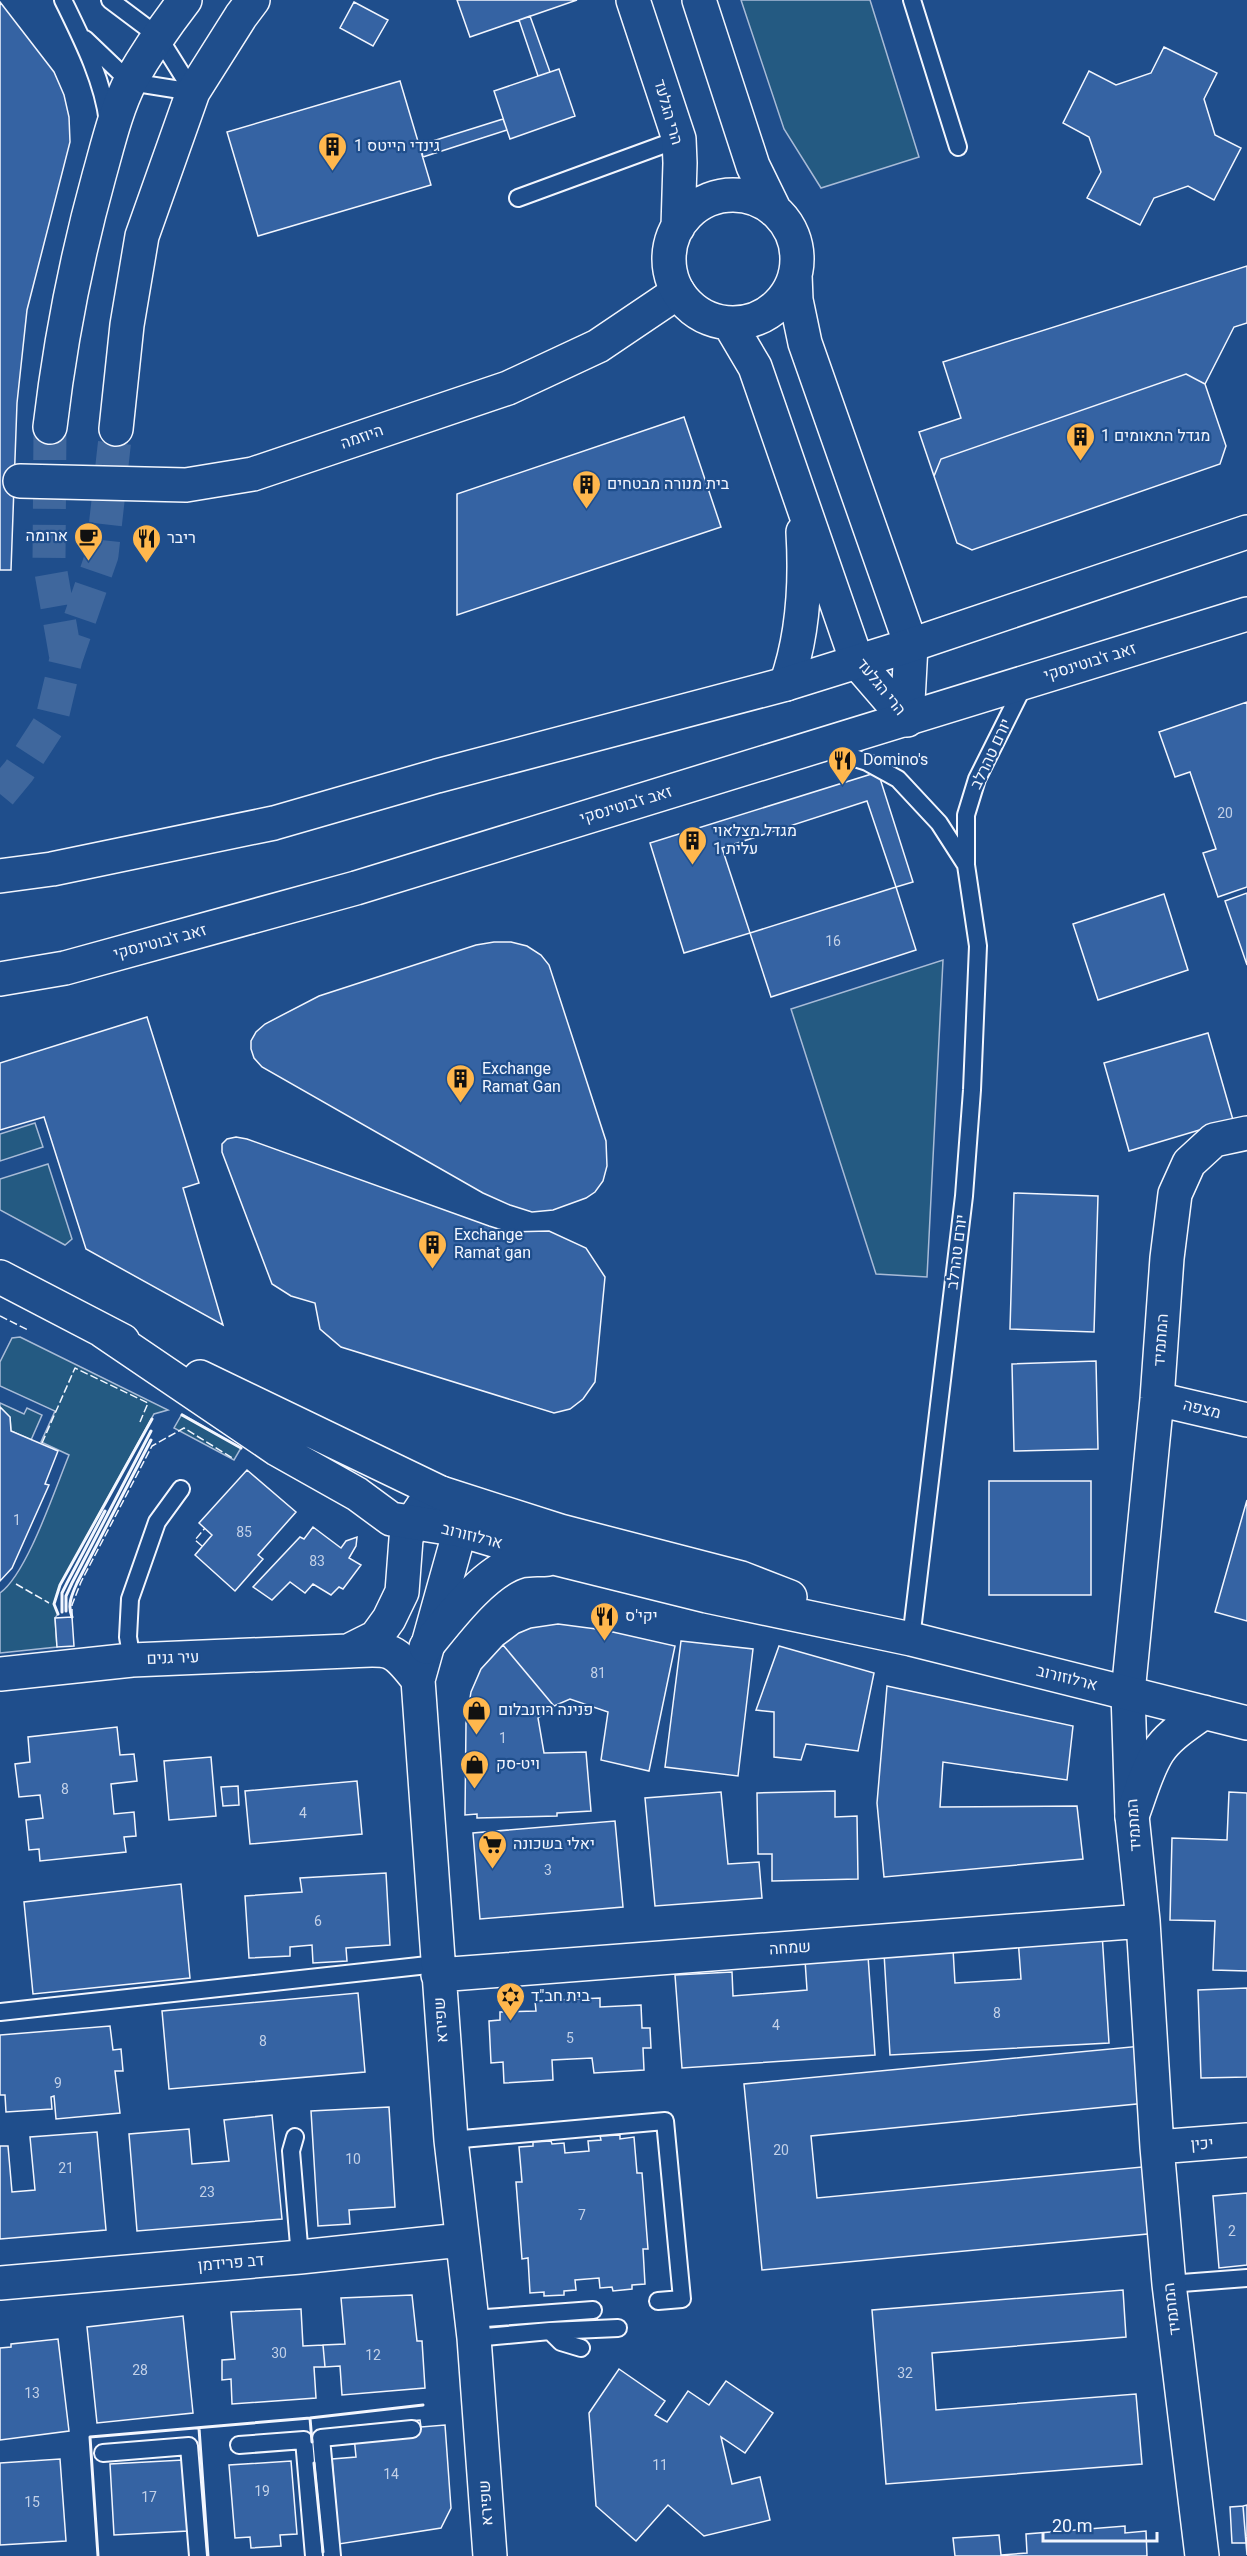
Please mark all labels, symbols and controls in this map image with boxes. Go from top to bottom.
street label: הרי הגלעד [647,76,689,148]
building icon: גינדי הייטס 1 [317,130,349,172]
place label: גינדי הייטס 1 [354,134,440,158]
street label: היוזמה [337,418,387,456]
building icon: מגדל התאומים 1 [1064,420,1096,462]
place label: מגדל התאומים 1 [1101,424,1210,448]
building icon: בית מנורה מבטחים [570,468,602,510]
place label: בית מנורה מבטחים [607,472,730,496]
cafe icon: ארומה [73,520,105,562]
restaurant icon: ריבר [130,522,162,564]
place label: ארומה [26,524,68,548]
place label: ריבר [167,526,196,550]
street label: זאב ז'בוטינסקי [1041,636,1139,687]
street label: הרי הגלעד [850,653,912,721]
street label: יורם טהרלב [964,715,1018,793]
restaurant icon: Domino's [826,744,858,786]
place label: Domino's [863,748,928,772]
street label: זאב ז'בוטינסקי [577,779,675,830]
house number: 20 [1217,803,1233,824]
place label: מגדל מצלאוי עלית 1 [713,819,797,861]
building icon: מגדל מצלאוי עלית 1 [676,824,708,866]
street label: זאב ז'בוטינסקי [111,918,210,966]
house number: 16 [825,931,841,952]
place label: Exchange Ramat Gan [482,1057,561,1099]
building icon: Exchange Ramat Gan [445,1062,477,1104]
street label: יורם טהרלב [941,1213,973,1291]
place label: Exchange Ramat gan [454,1223,531,1265]
building icon: Exchange Ramat gan [417,1228,449,1270]
street label: המתמיד [1147,1313,1175,1367]
street label: מצפה [1181,1393,1223,1425]
house number: 1 [13,1510,21,1531]
street label: ארלוזורוב [439,1517,505,1555]
house number: 85 [236,1522,252,1543]
house number: 83 [309,1551,325,1572]
restaurant icon: יקי'ס [588,1600,620,1642]
place label: יקי'ס [625,1604,658,1628]
street label: עיר גנים [146,1645,200,1671]
street label: ארלוזורוב [1034,1659,1100,1697]
house number: 81 [590,1663,606,1684]
shop icon: פנינה רוזנבלום [461,1694,493,1736]
place label: פנינה רוזנבלום [498,1698,593,1722]
house number: 1 [499,1728,507,1749]
shop icon: ויט-סק [459,1748,491,1790]
place label: ויט-סק [496,1752,540,1776]
house number: 8 [61,1779,69,1800]
street label: המתמיד [1120,1798,1148,1852]
house number: 4 [299,1803,307,1824]
supermarket icon: יאלי בשכונה [476,1828,508,1870]
place label: יאלי בשכונה [513,1832,595,1856]
house number: 3 [544,1860,552,1881]
house number: 6 [314,1911,322,1932]
street label: שמחה [768,1935,812,1961]
synagogue icon: בית חב"ד [494,1980,526,2022]
place label: בית חב"ד [531,1984,590,2008]
street label: שפירא [427,1996,455,2044]
house number: 8 [993,2003,1001,2024]
house number: 4 [772,2015,780,2036]
house number: 5 [566,2028,574,2049]
house number: 8 [259,2031,267,2052]
house number: 9 [54,2073,62,2094]
street label: יכין [1190,2131,1214,2157]
house number: 20 [773,2140,789,2161]
house number: 10 [345,2149,361,2170]
house number: 21 [58,2158,74,2179]
house number: 23 [199,2182,215,2203]
house number: 7 [578,2205,586,2226]
house number: 2 [1228,2221,1236,2242]
street label: דב פרידמן [197,2248,265,2278]
street label: המתמיד [1157,2281,1187,2337]
house number: 30 [271,2343,287,2364]
house number: 12 [365,2345,381,2366]
house number: 28 [132,2360,148,2381]
house number: 32 [897,2363,913,2384]
house number: 13 [24,2383,40,2404]
house number: 11 [652,2455,668,2476]
house number: 14 [383,2464,399,2485]
street label: שפירא [472,2479,500,2527]
house number: 19 [254,2481,270,2502]
house number: 17 [141,2487,157,2508]
house number: 15 [24,2492,40,2513]
scale bar [1043,2505,1157,2543]
text: 20 m [1052,2513,1092,2540]

